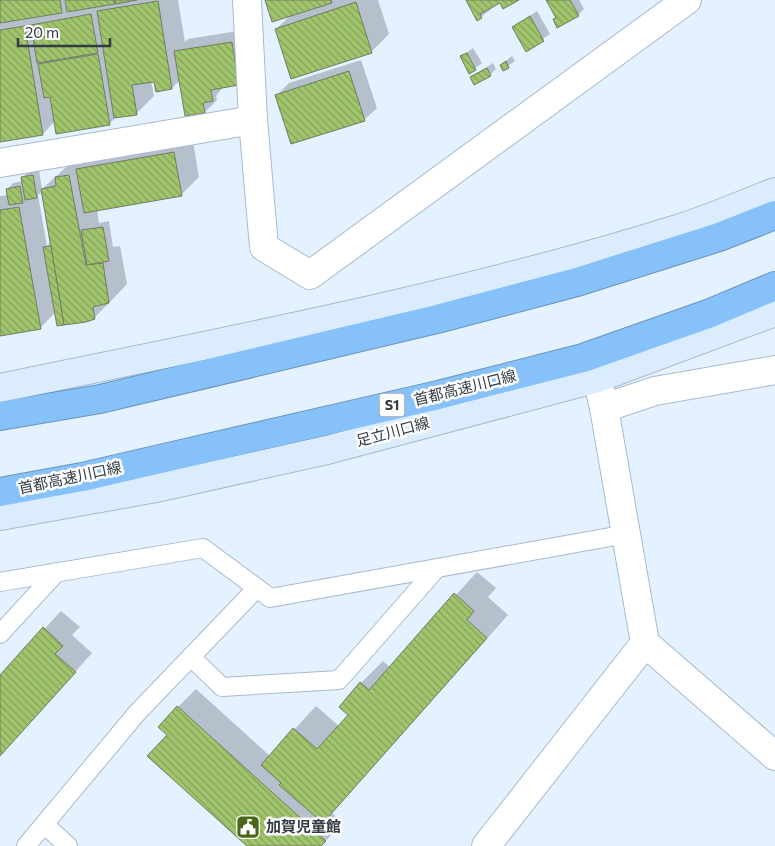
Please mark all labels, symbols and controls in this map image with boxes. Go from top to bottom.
scale bar [18,15,110,47]
text: 20 m [25,23,59,41]
street label: 首都高速川口線 [412,366,518,408]
road number: S1 [380,394,404,416]
street label: 足立川口線 [354,413,431,449]
street label: 首都高速川口線 [17,457,123,497]
public building icon: 加賀児童館 [235,814,261,840]
place label: 加賀児童館 [266,817,341,835]

